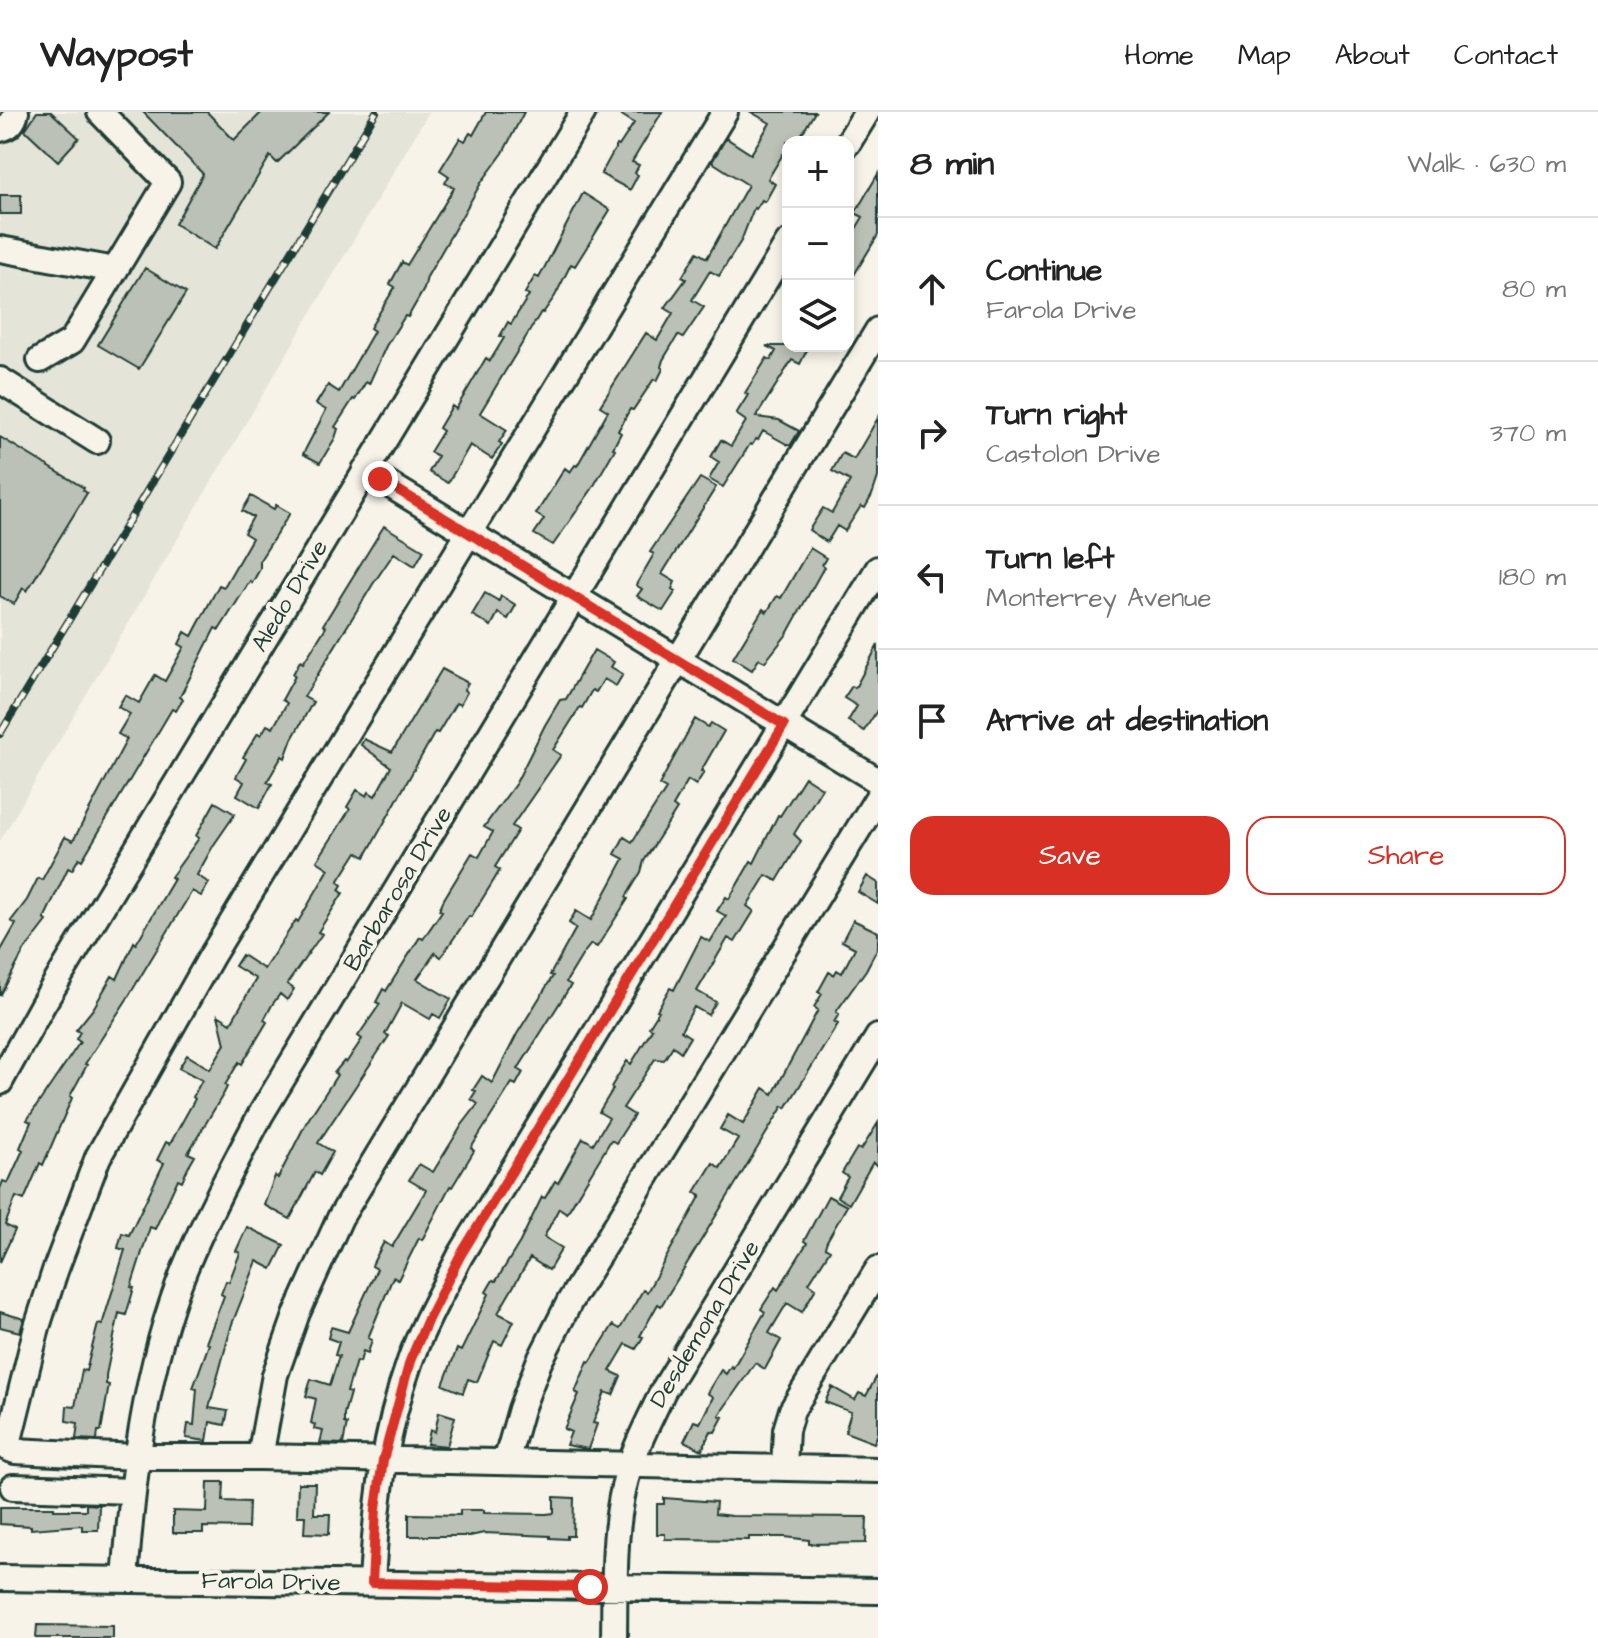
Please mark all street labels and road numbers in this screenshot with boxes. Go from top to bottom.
street label: Aledo Drive [243,533,337,659]
street label: Barbarosa Drive [335,800,461,978]
street label: Desdemona Drive [642,1234,768,1414]
street label: Farola Drive [201,1564,341,1600]

